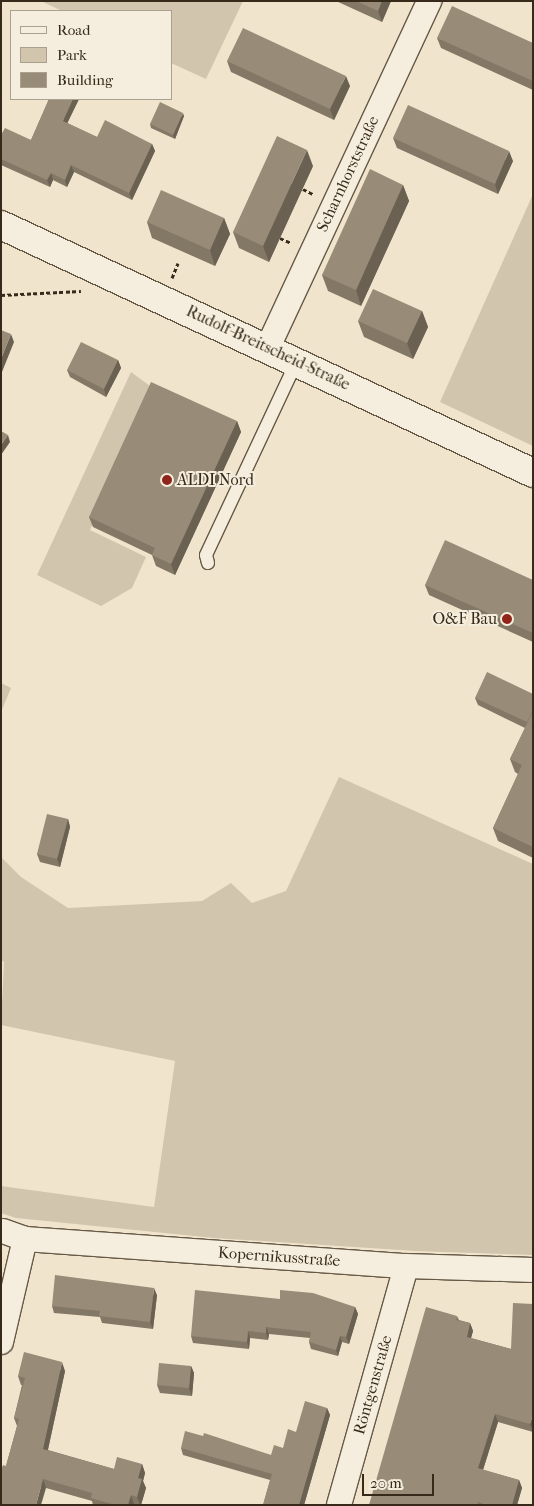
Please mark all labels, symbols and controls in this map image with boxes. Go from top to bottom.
legend [10,10,172,100]
text: Road [57,21,90,39]
text: Park [57,46,87,64]
text: Building [57,71,113,89]
street label: Scharnhorststraße [313,113,383,235]
street label: Rudolf-Breitscheid-Straße [183,302,353,394]
place label: ALDI Nord [177,470,254,490]
marker: ALDI Nord [161,474,173,486]
place label: O&F Bau [432,609,497,629]
marker: O&F Bau [501,613,513,625]
street label: Kopernikusstraße [217,1243,341,1271]
street label: Röntgenstraße [350,1333,396,1437]
scale bar [364,1464,436,1496]
text: 20 m [370,1474,402,1492]

